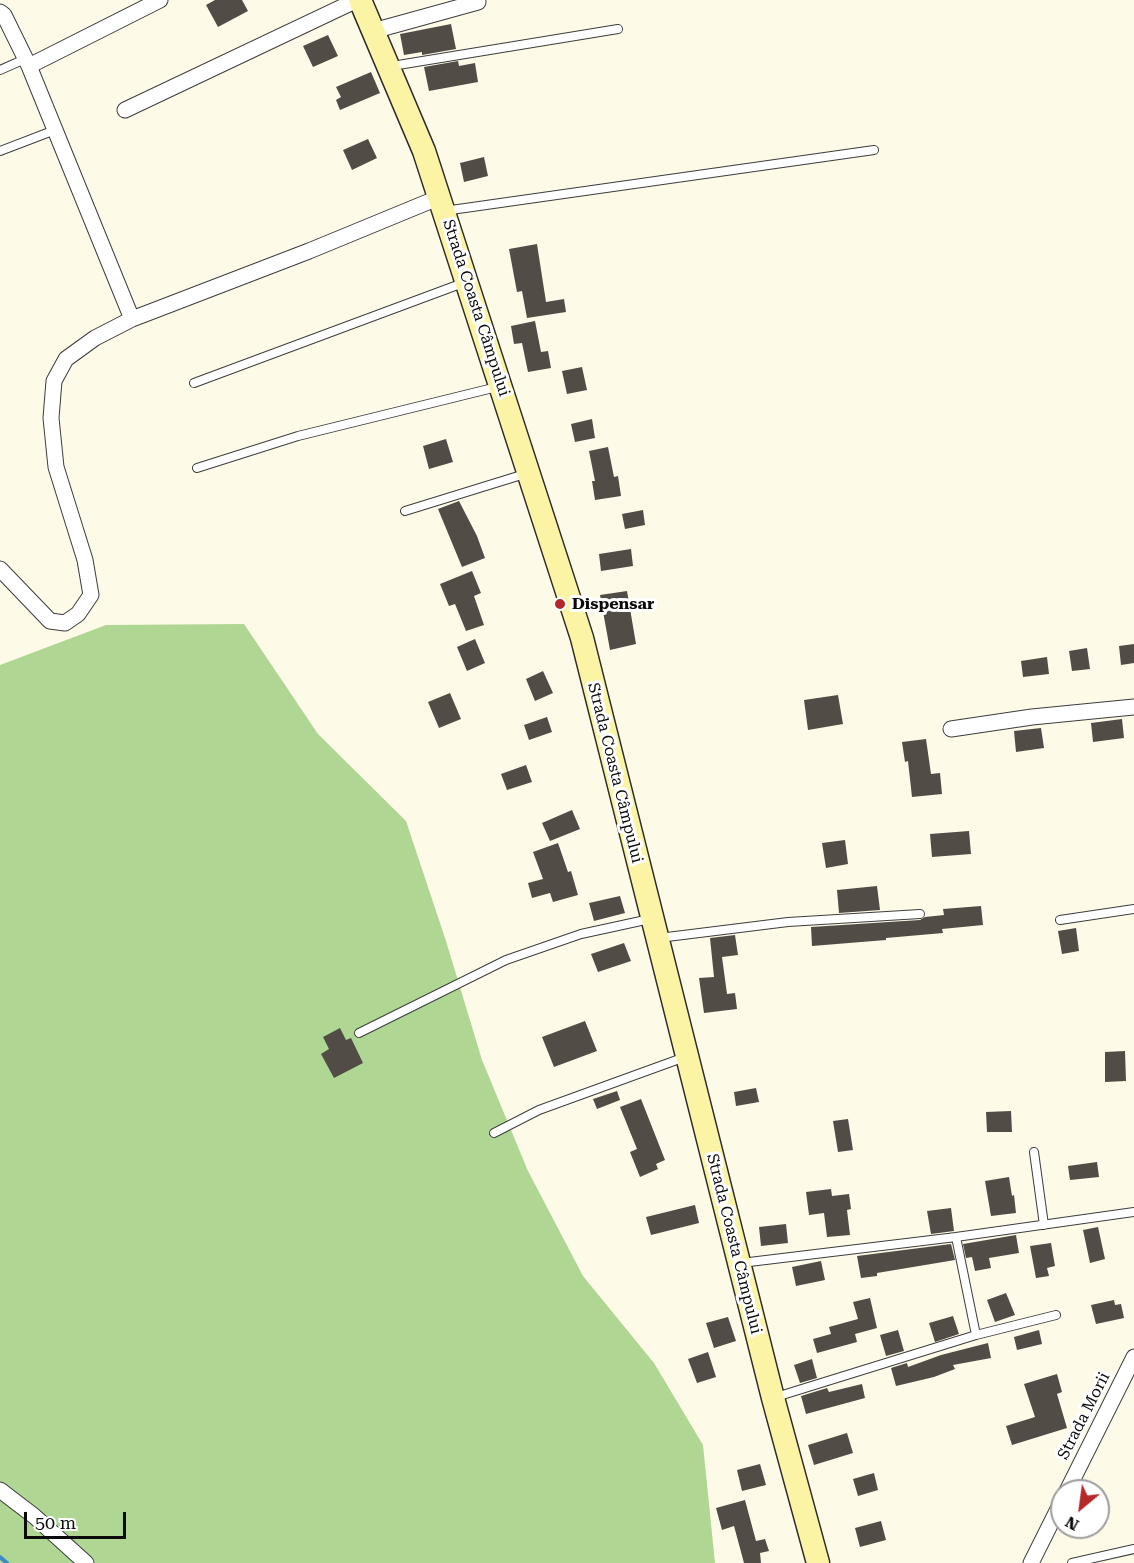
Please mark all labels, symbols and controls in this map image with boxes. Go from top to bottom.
street label: Strada Coasta Câmpului [438,217,514,399]
place label: Dispensar [572,594,654,614]
marker: Dispensar [553,597,567,611]
street label: Strada Coasta Câmpului [583,681,647,865]
street label: Strada Coasta Câmpului [702,1152,766,1336]
street label: Strada Morii [1054,1369,1114,1463]
north arrow [1050,1479,1110,1539]
scale bar [27,1500,129,1538]
text: 50 m [35,1512,76,1533]
text: N [1062,1512,1082,1535]

